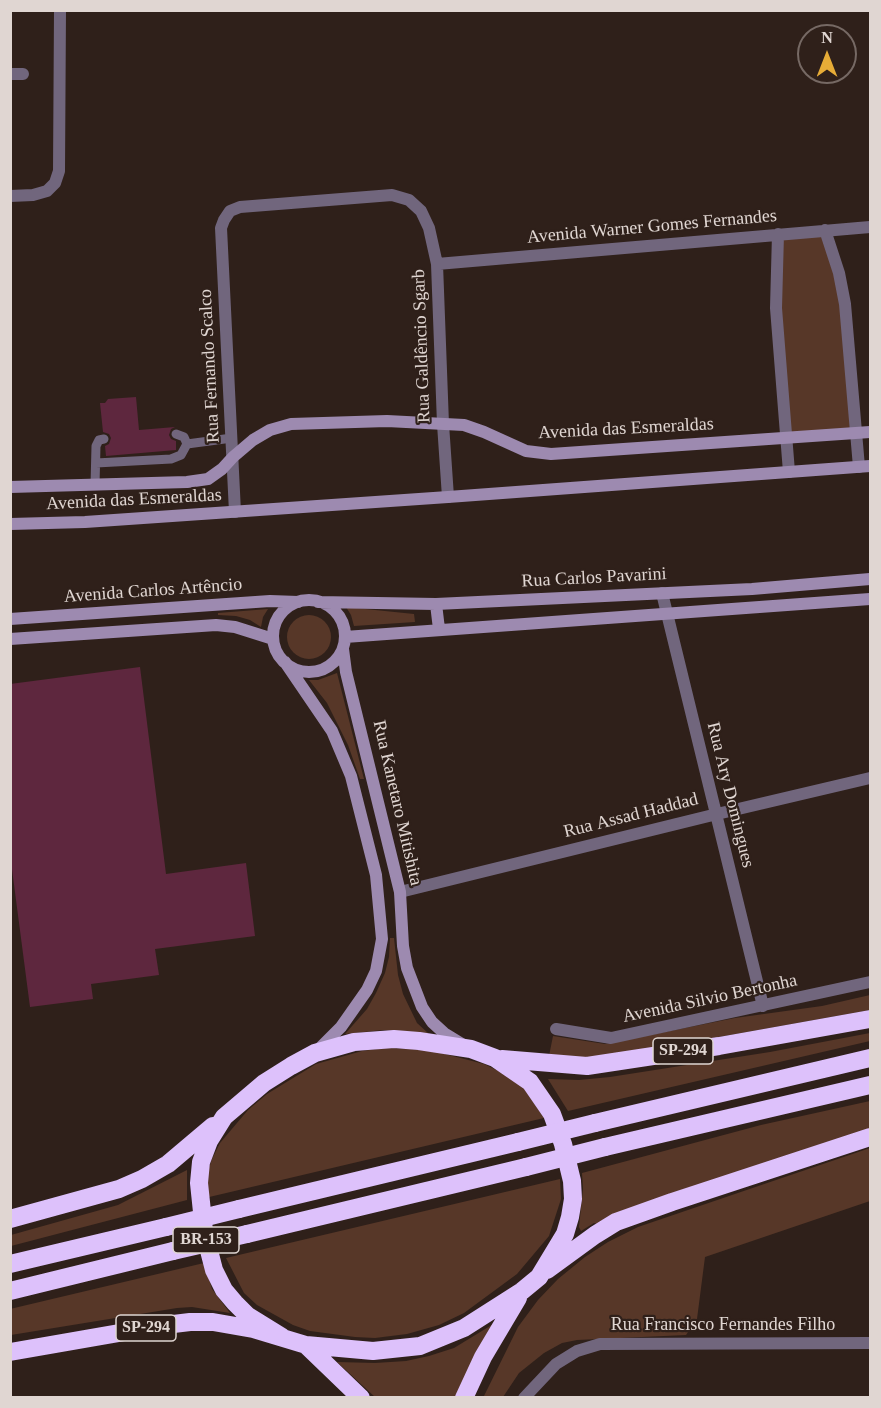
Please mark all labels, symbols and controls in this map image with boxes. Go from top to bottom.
north arrow [797,24,857,84]
text: N [821,29,833,46]
street label: Avenida Warner Gomes Fernandes [526,205,778,249]
street label: Rua Galdêncio Sgarb [409,269,435,423]
street label: Rua Fernando Scalco [195,289,225,443]
street label: Avenida das Esmeraldas [538,414,714,444]
street label: Avenida das Esmeraldas [46,485,222,515]
street label: Rua Carlos Pavarini [521,563,667,593]
street label: Avenida Carlos Artêncio [63,574,243,608]
street label: Rua Kanetaro Mitishita [367,718,427,888]
street label: Rua Ary Domingues [701,720,759,870]
street label: Rua Assad Haddad [561,789,701,843]
street label: Avenida Silvio Bertonha [621,970,799,1028]
road number: SP-294 [653,1038,713,1064]
road number: BR-153 [173,1227,239,1253]
street label: Rua Francisco Fernandes Filho [611,1314,835,1336]
road number: SP-294 [116,1315,176,1341]

